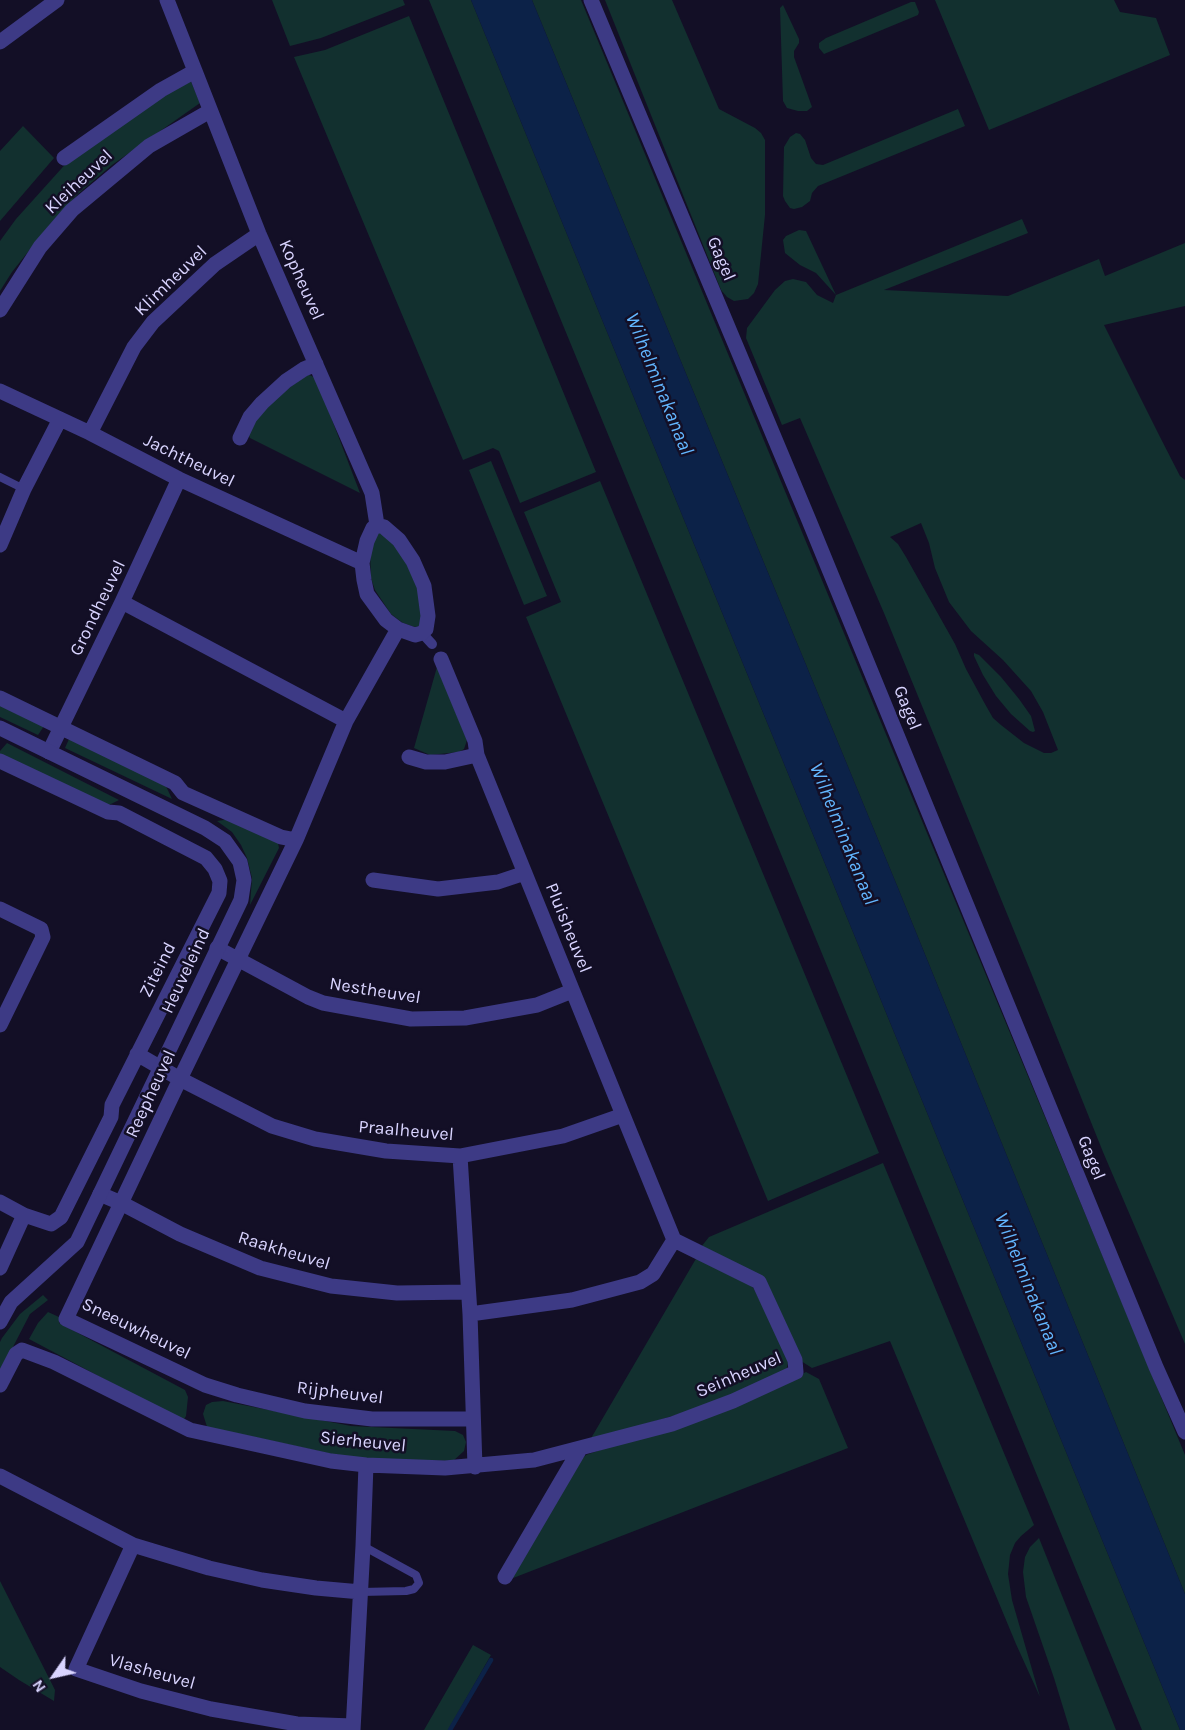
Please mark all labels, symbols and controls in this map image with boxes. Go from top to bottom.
street label: Kleiheuvel [41,145,117,219]
street label: Gagel [702,234,740,284]
street label: Kopheuvel [274,236,328,324]
street label: Klimheuvel [130,241,212,321]
water label: Wilhelminakanaal [620,309,698,459]
street label: Jachtheuvel [140,430,238,492]
street label: Grondheuvel [66,557,130,659]
street label: Gagel [888,683,926,733]
water label: Wilhelminakanaal [804,759,882,909]
street label: Pluisheuvel [540,880,596,976]
street label: Heuveleind [157,925,215,1017]
street label: Ziteind [135,939,181,1001]
street label: Nestheuvel [328,973,422,1009]
street label: Reepheuvel [121,1047,181,1141]
street label: Praalheuvel [357,1116,455,1146]
street label: Gagel [1072,1133,1110,1183]
water label: Wilhelminakanaal [989,1209,1067,1359]
street label: Raakheuvel [235,1227,333,1275]
street label: Sneeuwheuvel [78,1293,194,1365]
street label: Seinheuvel [693,1347,785,1403]
street label: Rijpheuvel [296,1377,384,1409]
street label: Sierheuvel [319,1427,407,1457]
north arrow [24,1646,84,1706]
street label: Vlasheuvel [106,1649,198,1695]
text: N [28,1676,50,1696]

